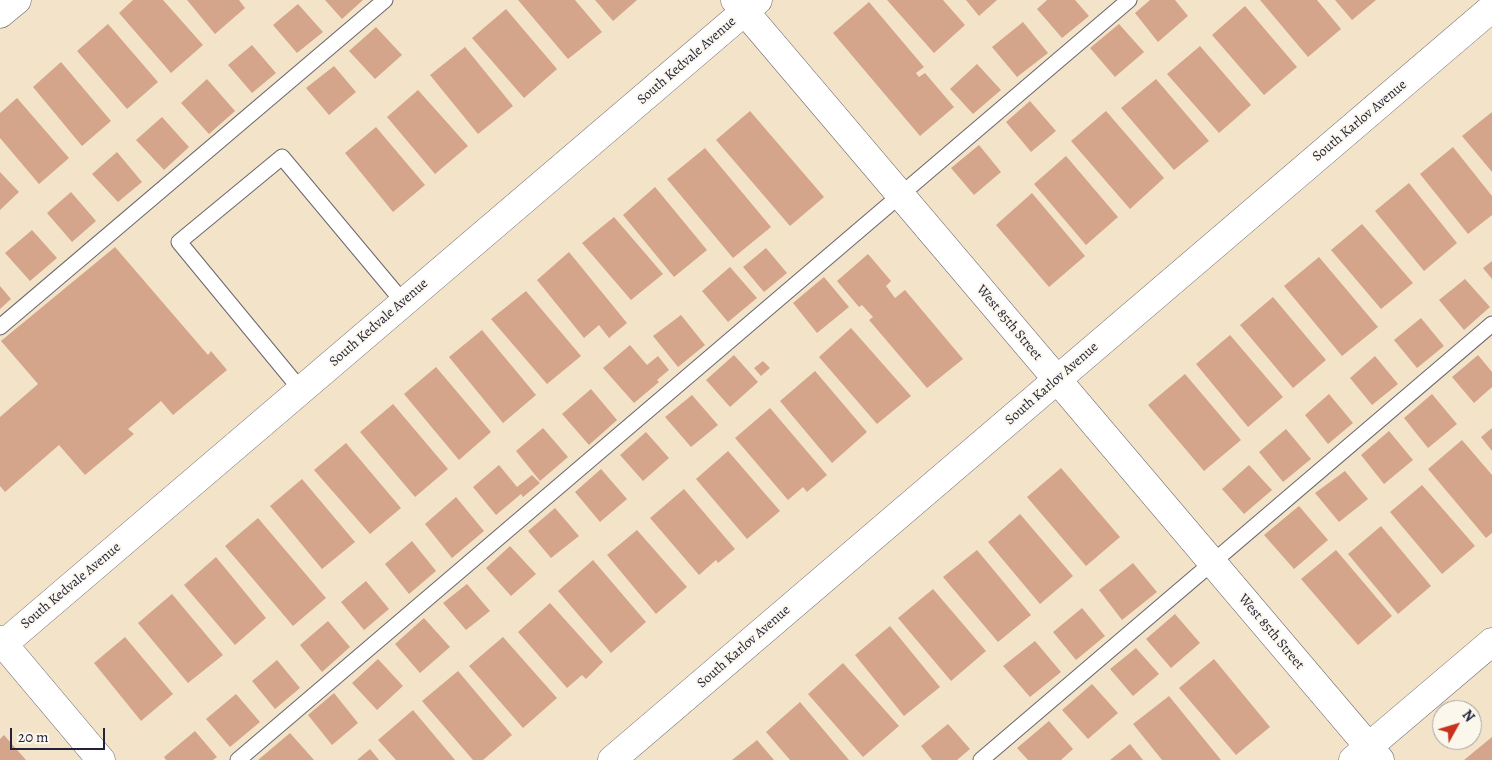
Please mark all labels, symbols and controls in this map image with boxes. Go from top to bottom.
street label: South Kedvale Avenue [634,14,740,108]
street label: South Karlov Avenue [1309,77,1411,165]
street label: South Kedvale Avenue [326,276,432,370]
street label: West 85th Street [973,282,1045,364]
street label: South Karlov Avenue [1002,339,1102,429]
street label: South Kedvale Avenue [18,539,124,633]
street label: West 85th Street [1235,591,1307,673]
street label: South Karlov Avenue [694,602,794,692]
north arrow [1432,700,1482,750]
text: N [1458,706,1479,726]
scale bar [12,718,108,750]
text: 20 m [18,727,49,747]

